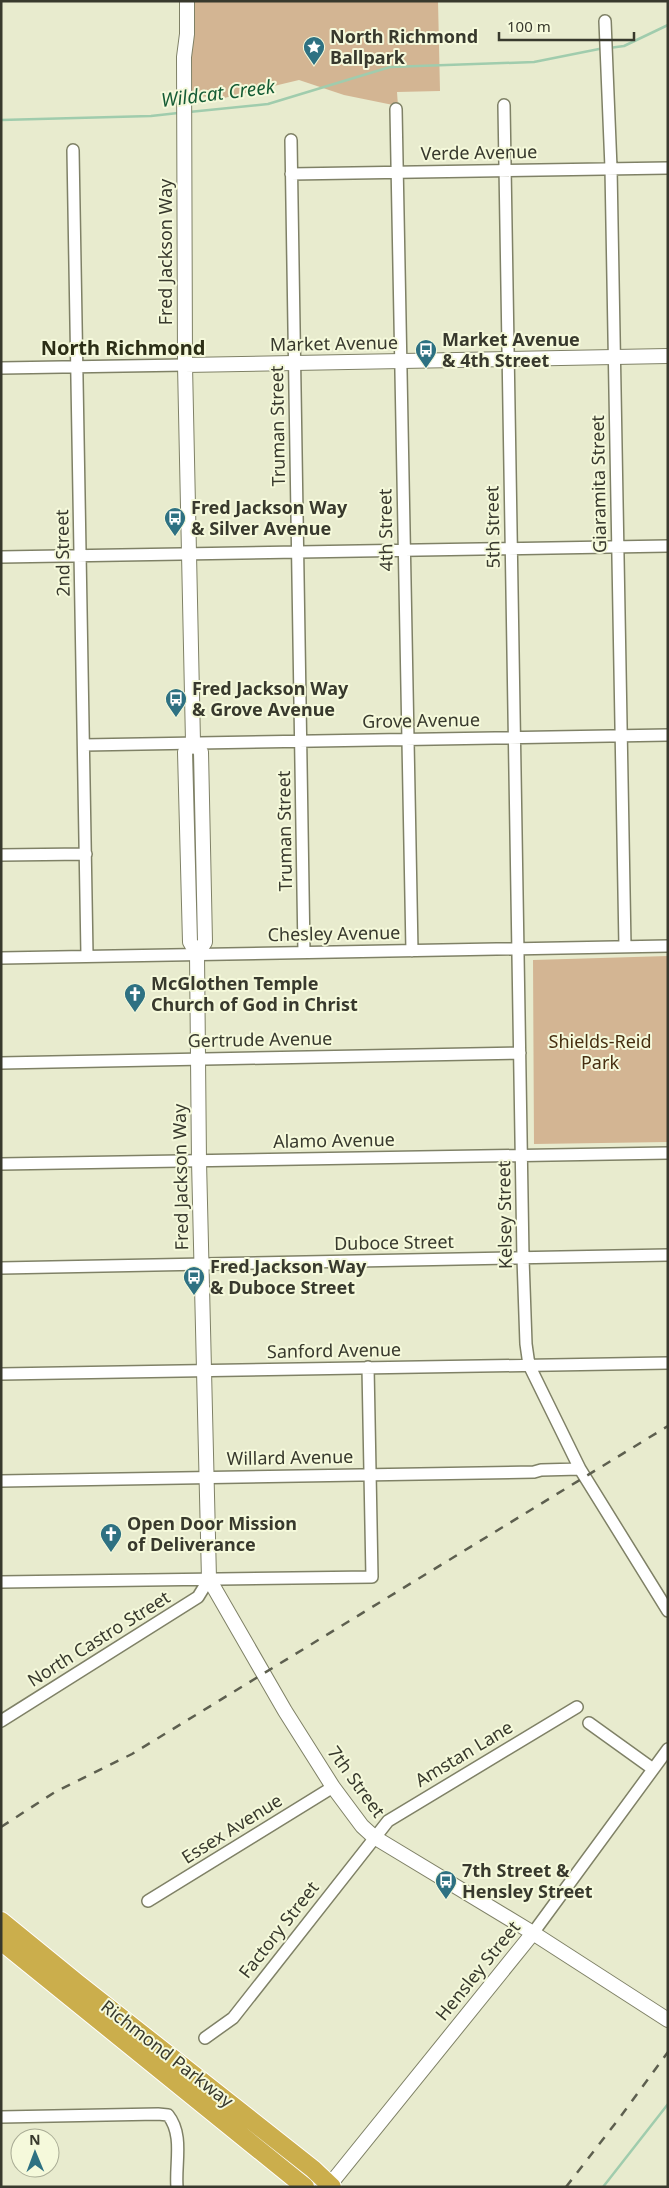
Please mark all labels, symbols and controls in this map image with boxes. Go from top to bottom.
scale bar [499,10,634,42]
text: 100 m [507,16,551,36]
place label: North Richmond Ballpark [330,24,478,69]
place icon: North Richmond Ballpark [302,35,326,66]
water label: Wildcat Creek [160,73,277,113]
street label: Verde Avenue [420,139,538,165]
street label: Fred Jackson Way [153,178,177,325]
place label: Market Avenue & 4th Street [442,327,580,372]
street label: Market Avenue [270,330,398,356]
district label: North Richmond [41,334,205,361]
bus stop icon: Market Avenue & 4th Street [414,338,438,369]
street label: Truman Street [264,365,290,487]
street label: Giaramita Street [585,414,611,553]
street label: 5th Street [479,485,505,569]
street label: 4th Street [372,488,398,572]
place label: Fred Jackson Way & Silver Avenue [191,495,348,540]
bus stop icon: Fred Jackson Way & Silver Avenue [163,506,187,537]
street label: 2nd Street [49,509,75,597]
place label: Fred Jackson Way & Grove Avenue [192,676,349,721]
bus stop icon: Fred Jackson Way & Grove Avenue [164,687,188,718]
street label: Grove Avenue [362,707,480,733]
street label: Truman Street [271,770,297,892]
street label: Chesley Avenue [267,920,401,946]
place label: McGlothen Temple Church of God in Christ [151,971,358,1016]
church icon: McGlothen Temple Church of God in Christ [123,982,147,1013]
street label: Gertrude Avenue [187,1026,333,1052]
park label: Shields-Reid Park [549,1029,652,1074]
street label: Fred Jackson Way [167,1103,193,1250]
street label: Alamo Avenue [273,1127,395,1153]
street label: Kelsey Street [491,1160,517,1269]
street label: Duboce Street [334,1229,455,1255]
place label: Fred Jackson Way & Duboce Street [210,1254,367,1299]
bus stop icon: Fred Jackson Way & Duboce Street [182,1265,206,1296]
street label: Sanford Avenue [267,1337,401,1363]
street label: Willard Avenue [226,1444,354,1470]
place label: Open Door Mission of Deliverance [127,1511,297,1556]
church icon: Open Door Mission of Deliverance [99,1522,123,1553]
street label: North Castro Street [23,1584,175,1692]
street label: Amstan Lane [410,1714,517,1792]
street label: 7th Street [323,1741,391,1822]
street label: Essex Avenue [177,1788,286,1869]
place label: 7th Street & Hensley Street [462,1858,593,1903]
bus stop icon: 7th Street & Hensley Street [434,1869,458,1900]
street label: Factory Street [233,1876,324,1983]
street label: Hensley Street [430,1915,525,2025]
street label: Richmond Parkway [97,1994,239,2113]
north arrow [10,2128,60,2178]
text: N [29,2130,41,2149]

